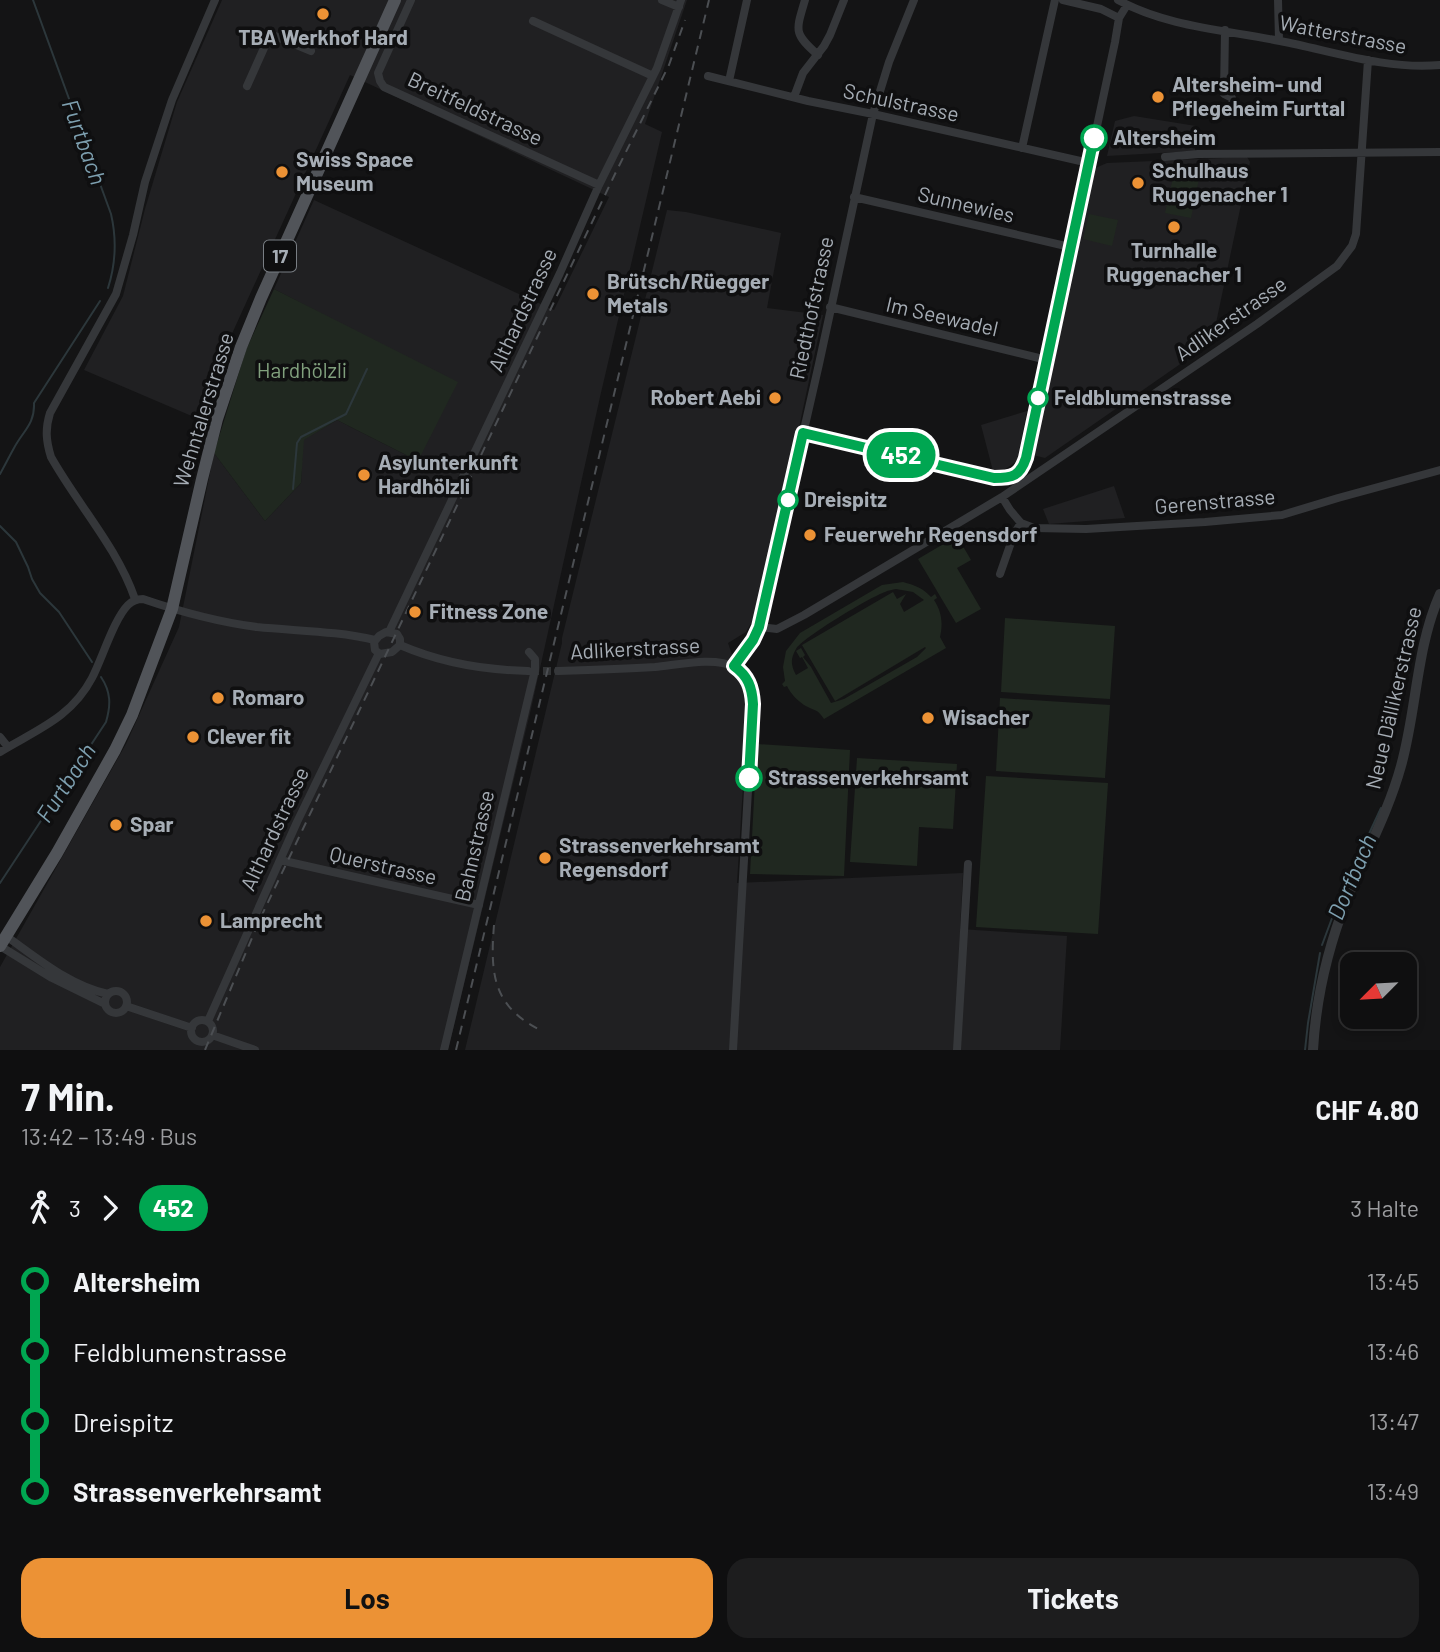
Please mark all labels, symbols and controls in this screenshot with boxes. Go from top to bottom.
marker: TBA Werkhof Hard [315,6,331,22]
street label: Watterstrasse [1278,9,1409,58]
place label: TBA Werkhof Hard [238,24,408,49]
street label: Breitfeldstrasse [404,65,547,150]
place label: Altersheim- und Pflegeheim Furttal [1172,71,1345,120]
street label: Schulstrasse [841,77,961,126]
marker: Altersheim- und Pflegeheim Furttal [1150,89,1166,105]
water label: Furtbach [57,95,113,188]
place label: Altersheim [1113,124,1216,149]
marker: Altersheim [1081,125,1107,151]
place label: Swiss Space Museum [296,146,414,195]
place label: Schulhaus Ruggenacher 1 [1152,157,1288,206]
marker: Swiss Space Museum [274,164,290,180]
marker: Schulhaus Ruggenacher 1 [1130,175,1146,191]
street label: Sunnewies [916,180,1017,227]
marker: Turnhalle Ruggenacher 1 [1166,219,1182,235]
street label: Riedthofstrasse [783,234,838,381]
place label: Turnhalle Ruggenacher 1 [1106,237,1242,286]
road number: 17 [264,240,296,272]
street label: Althardstrasse [482,244,561,375]
place label: Brütsch/Rüegger Metals [607,268,769,317]
street label: Adlikerstrasse [1170,270,1291,365]
marker: Brütsch/Rüegger Metals [585,286,601,302]
street label: Im Seewadel [884,290,1001,341]
street label: Wehntalerstrasse [167,329,238,490]
park label: Hardhölzli [257,357,347,382]
place label: Robert Aebi [650,384,761,409]
place label: Feldblumenstrasse [1054,384,1232,409]
marker: Feldblumenstrasse [1028,388,1048,408]
marker: Robert Aebi [767,390,783,406]
line badge: 452 [861,432,941,478]
text: 452 [881,440,921,469]
place label: Asylunterkunft Hardhölzli [378,449,518,498]
marker: Asylunterkunft Hardhölzli [356,467,372,483]
street label: Gerenstrasse [1153,483,1276,518]
place label: Dreispitz [804,486,887,511]
marker: Dreispitz [778,490,798,510]
place label: Feuerwehr Regensdorf [824,521,1037,546]
marker: Feuerwehr Regensdorf [802,527,818,543]
place label: Fitness Zone [429,598,548,623]
marker: Fitness Zone [407,604,423,620]
street label: Neue Dällikerstrasse [1359,604,1426,791]
street label: Adlikerstrasse [569,632,701,663]
place label: Romaro [232,684,305,709]
marker: Romaro [210,690,226,706]
place label: Wisacher [942,704,1030,729]
marker: Wisacher [920,710,936,726]
place label: Clever fit [207,723,291,748]
marker: Clever fit [185,729,201,745]
water label: Furtbach [29,738,101,827]
street label: Althardstrasse [234,763,313,894]
place label: Strassenverkehrsamt [768,764,969,789]
marker: Strassenverkehrsamt [736,765,762,791]
street label: Bahnstrasse [449,788,498,904]
place label: Spar [130,811,174,836]
marker: Spar [108,817,124,833]
water label: Dorfbach [1321,830,1382,924]
place label: Strassenverkehrsamt Regensdorf [559,832,760,881]
street label: Querstrasse [327,840,439,889]
marker: Strassenverkehrsamt Regensdorf [537,850,553,866]
place label: Lamprecht [220,907,323,932]
marker: Lamprecht [198,913,214,929]
north arrow [1340,952,1418,1029]
map controls [1340,952,1417,1029]
text: 7 Min. [21,1073,115,1119]
text: CHF 4.80 [1315,1094,1419,1125]
text: 13:42 – 13:49 · Bus [21,1122,197,1150]
icon: walk [21,1189,59,1227]
icon: forward [91,1189,129,1227]
text: 452 [153,1193,194,1222]
text: 3 [69,1194,81,1222]
text: 3 Halte [1350,1194,1419,1222]
text: Altersheim [73,1266,200,1297]
text: 13:45 [1367,1267,1419,1295]
text: Feldblumenstrasse [73,1336,287,1367]
text: 13:46 [1367,1337,1419,1365]
text: Dreispitz [73,1406,173,1437]
text: 13:47 [1368,1407,1419,1435]
text: Strassenverkehrsamt [73,1476,322,1507]
text: 13:49 [1367,1477,1419,1505]
button: Los [21,1558,713,1638]
button: Tickets [727,1558,1419,1638]

